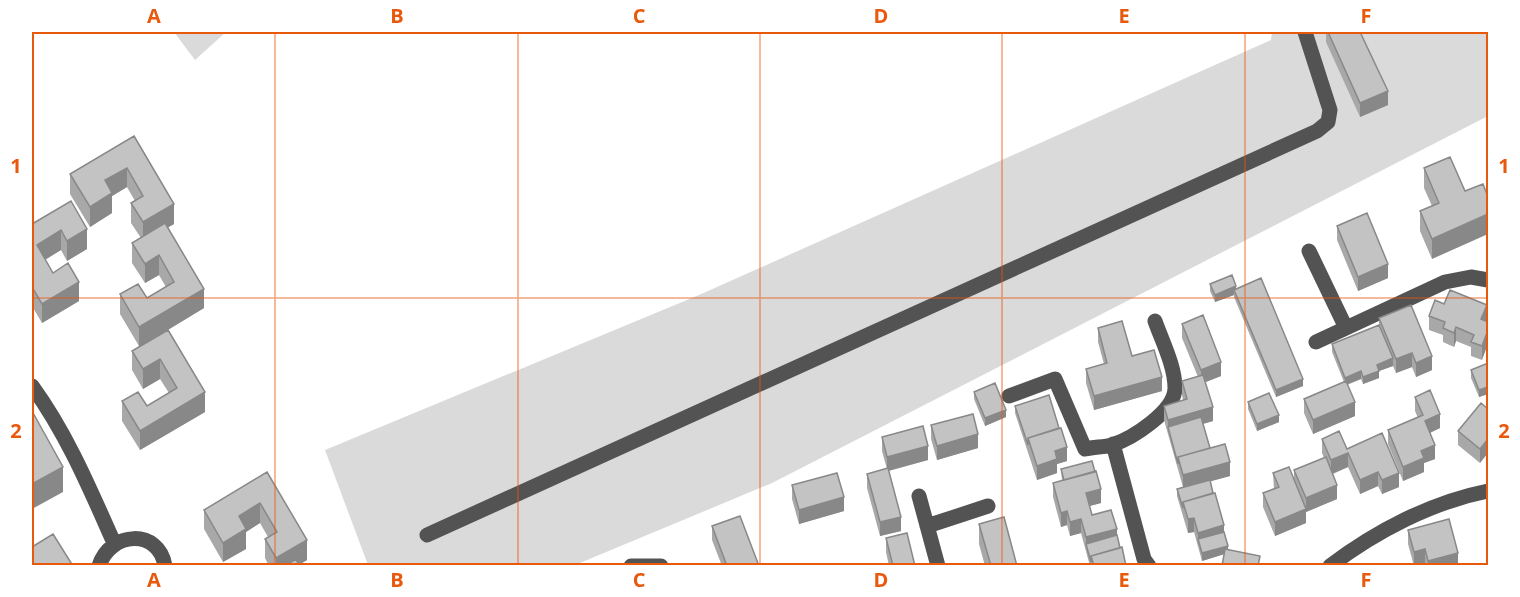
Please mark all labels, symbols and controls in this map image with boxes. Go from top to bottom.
text: A [147,2,161,29]
text: B [390,2,404,29]
text: C [633,2,646,29]
text: D [874,2,888,29]
text: E [1118,2,1130,29]
text: F [1361,2,1371,29]
text: 1 [10,152,22,179]
text: 1 [1498,152,1510,179]
text: 2 [10,417,22,444]
text: 2 [1498,417,1510,444]
text: A [147,566,161,593]
text: B [390,566,404,593]
text: C [633,566,646,593]
text: D [874,566,888,593]
text: E [1118,566,1130,593]
text: F [1361,566,1371,593]

